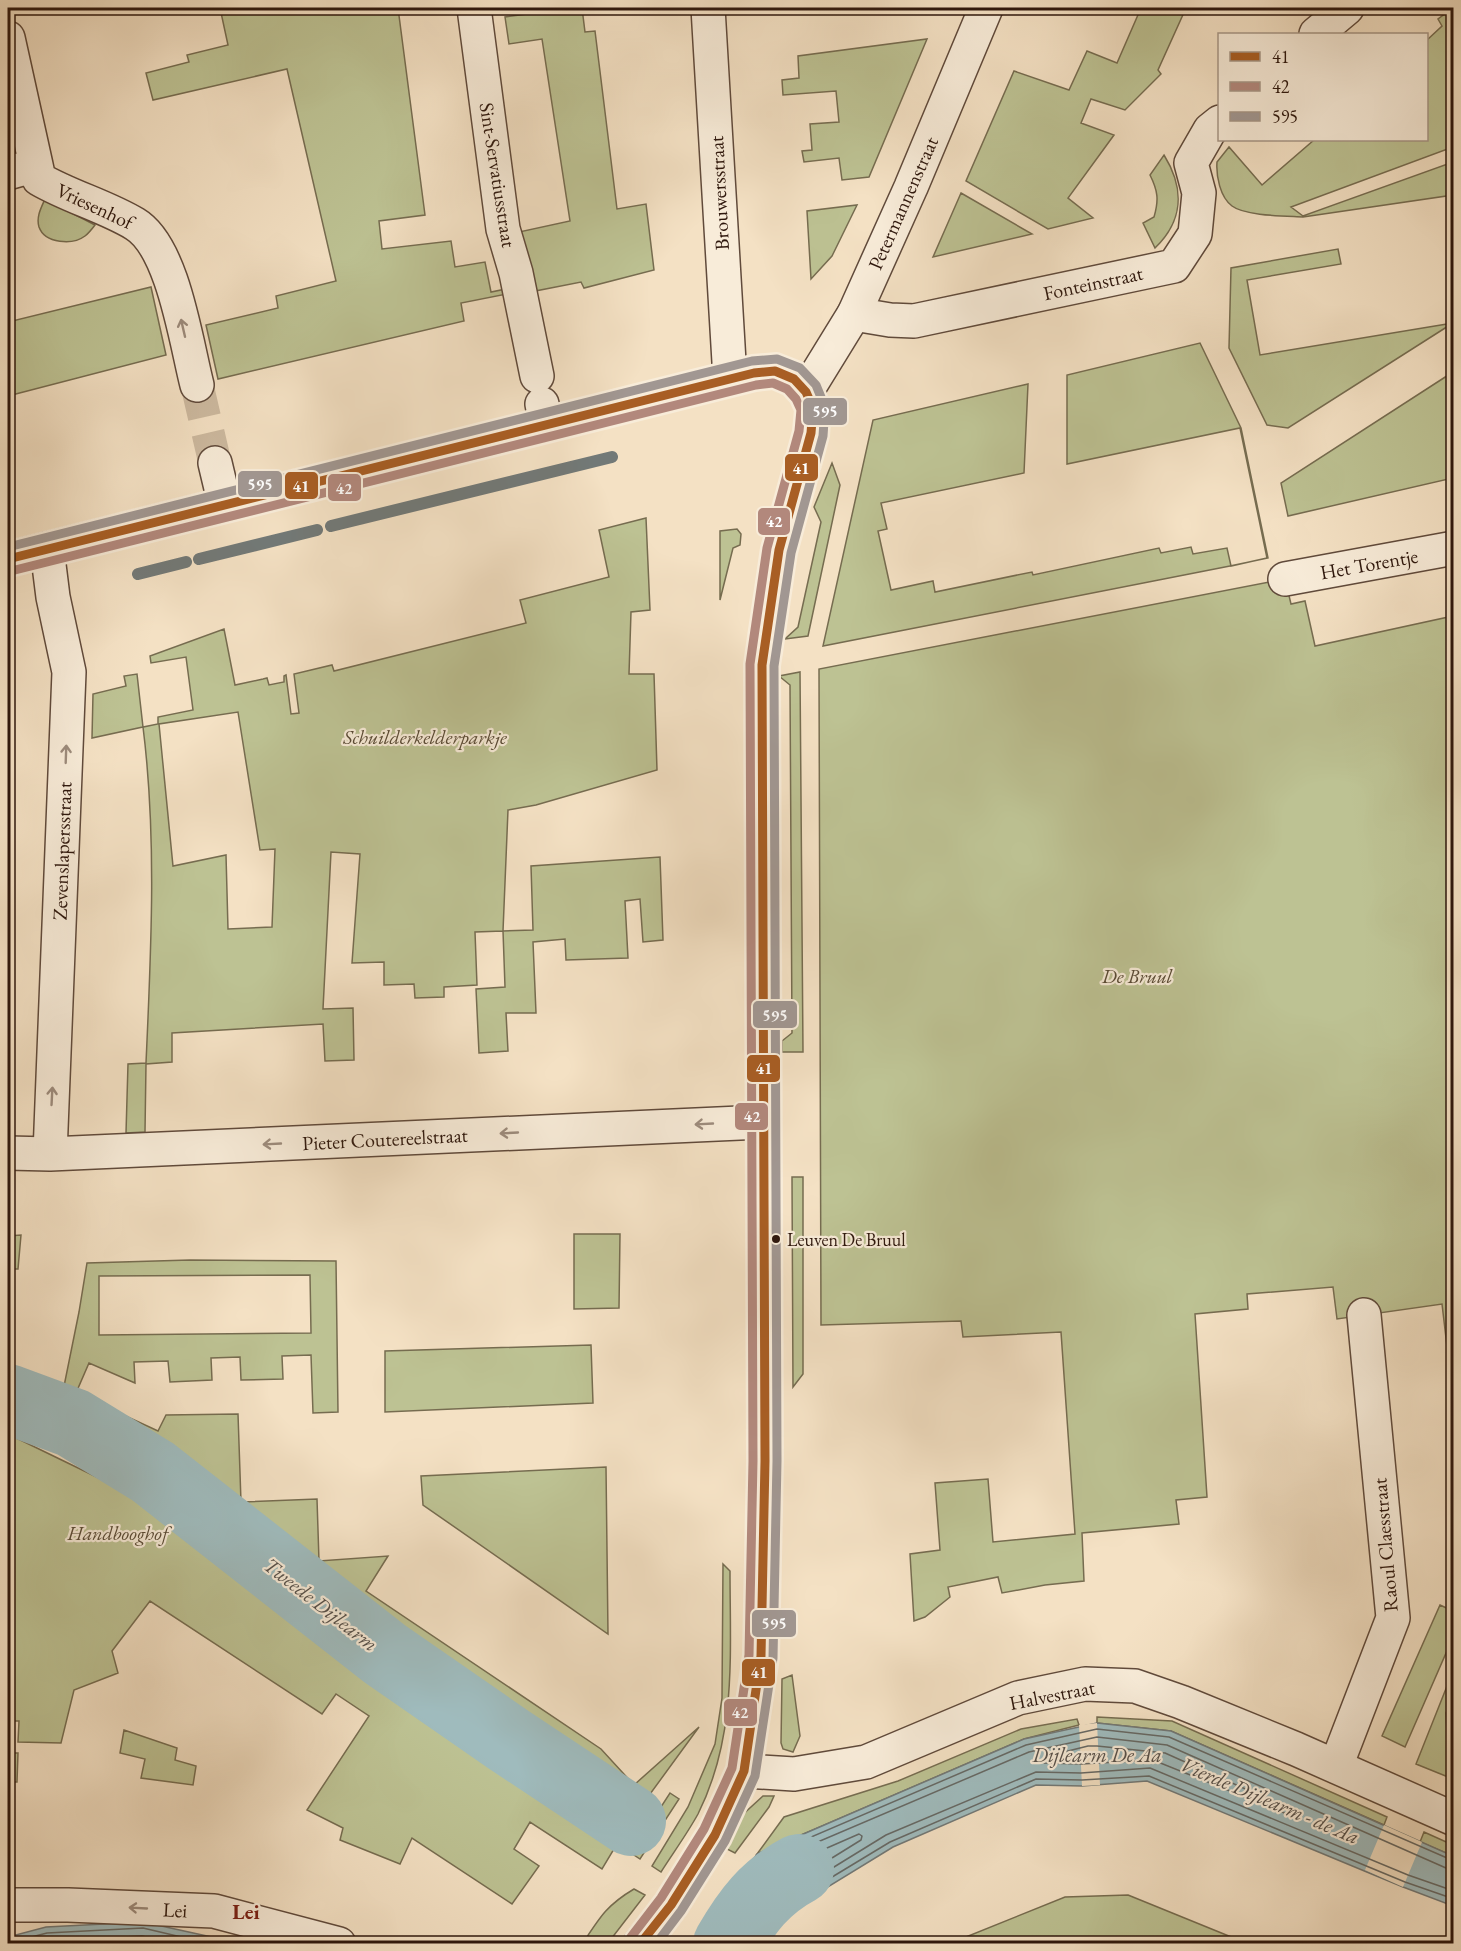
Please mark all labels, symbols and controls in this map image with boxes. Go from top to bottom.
legend [1218,33,1428,141]
text: 41 [1272,45,1289,68]
text: 42 [1272,75,1290,98]
street label: Sint-Servatiusstraat [474,101,522,250]
text: 595 [1272,105,1298,128]
street label: Petermannenstraat [862,132,944,274]
street label: Brouwersstraat [703,134,735,251]
street label: Vriesenhof [52,177,140,236]
street label: Fonteinstraat [1041,260,1146,306]
one-way arrow [176,319,188,338]
line badge: 595 [802,397,848,426]
text: 595 [812,401,838,422]
line badge: 41 [784,453,819,482]
text: 41 [793,458,809,479]
line badge: 595 [237,470,283,498]
line badge: 41 [284,471,319,500]
line badge: 42 [327,473,362,502]
text: 595 [247,474,273,495]
text: 41 [293,476,309,497]
text: 42 [336,478,353,499]
line badge: 42 [757,507,791,536]
text: 42 [766,511,783,532]
street label: Het Torentje [1318,543,1420,585]
park label: Schuilderkelderparkje [342,724,507,750]
one-way arrow [61,745,72,765]
street label: Zevenslapersstraat [47,781,77,921]
park label: De Bruul [1101,963,1174,989]
line badge: 595 [752,1000,798,1029]
text: 595 [762,1005,788,1026]
line badge: 41 [746,1054,781,1083]
text: 41 [756,1058,772,1079]
one-way arrow [47,1087,58,1106]
line badge: 42 [734,1102,769,1131]
text: 42 [744,1106,761,1127]
one-way arrow [694,1119,714,1130]
street label: Pieter Coutereelstraat [302,1122,469,1156]
one-way arrow [499,1128,519,1139]
one-way arrow [263,1139,283,1150]
place label: Leuven De Bruul [787,1228,906,1251]
marker: Leuven De Bruul [770,1233,782,1245]
street label: Raoul Claesstraat [1366,1476,1404,1613]
park label: Handbooghof [67,1520,173,1546]
water label: Tweede Dijlearm [259,1551,383,1657]
line badge: 595 [751,1609,797,1638]
text: 595 [761,1613,787,1634]
line badge: 41 [741,1658,776,1687]
text: 41 [751,1662,767,1683]
street label: Halvestraat [1007,1674,1098,1716]
line badge: 42 [723,1698,758,1727]
text: 42 [732,1702,749,1723]
water label: Dijlearm De Aa [1031,1741,1162,1768]
water label: Vierde Dijlearm - de Aa [1177,1750,1363,1850]
street label: Lei [162,1896,188,1924]
district label: Lei [232,1898,260,1925]
one-way arrow [129,1902,149,1913]

